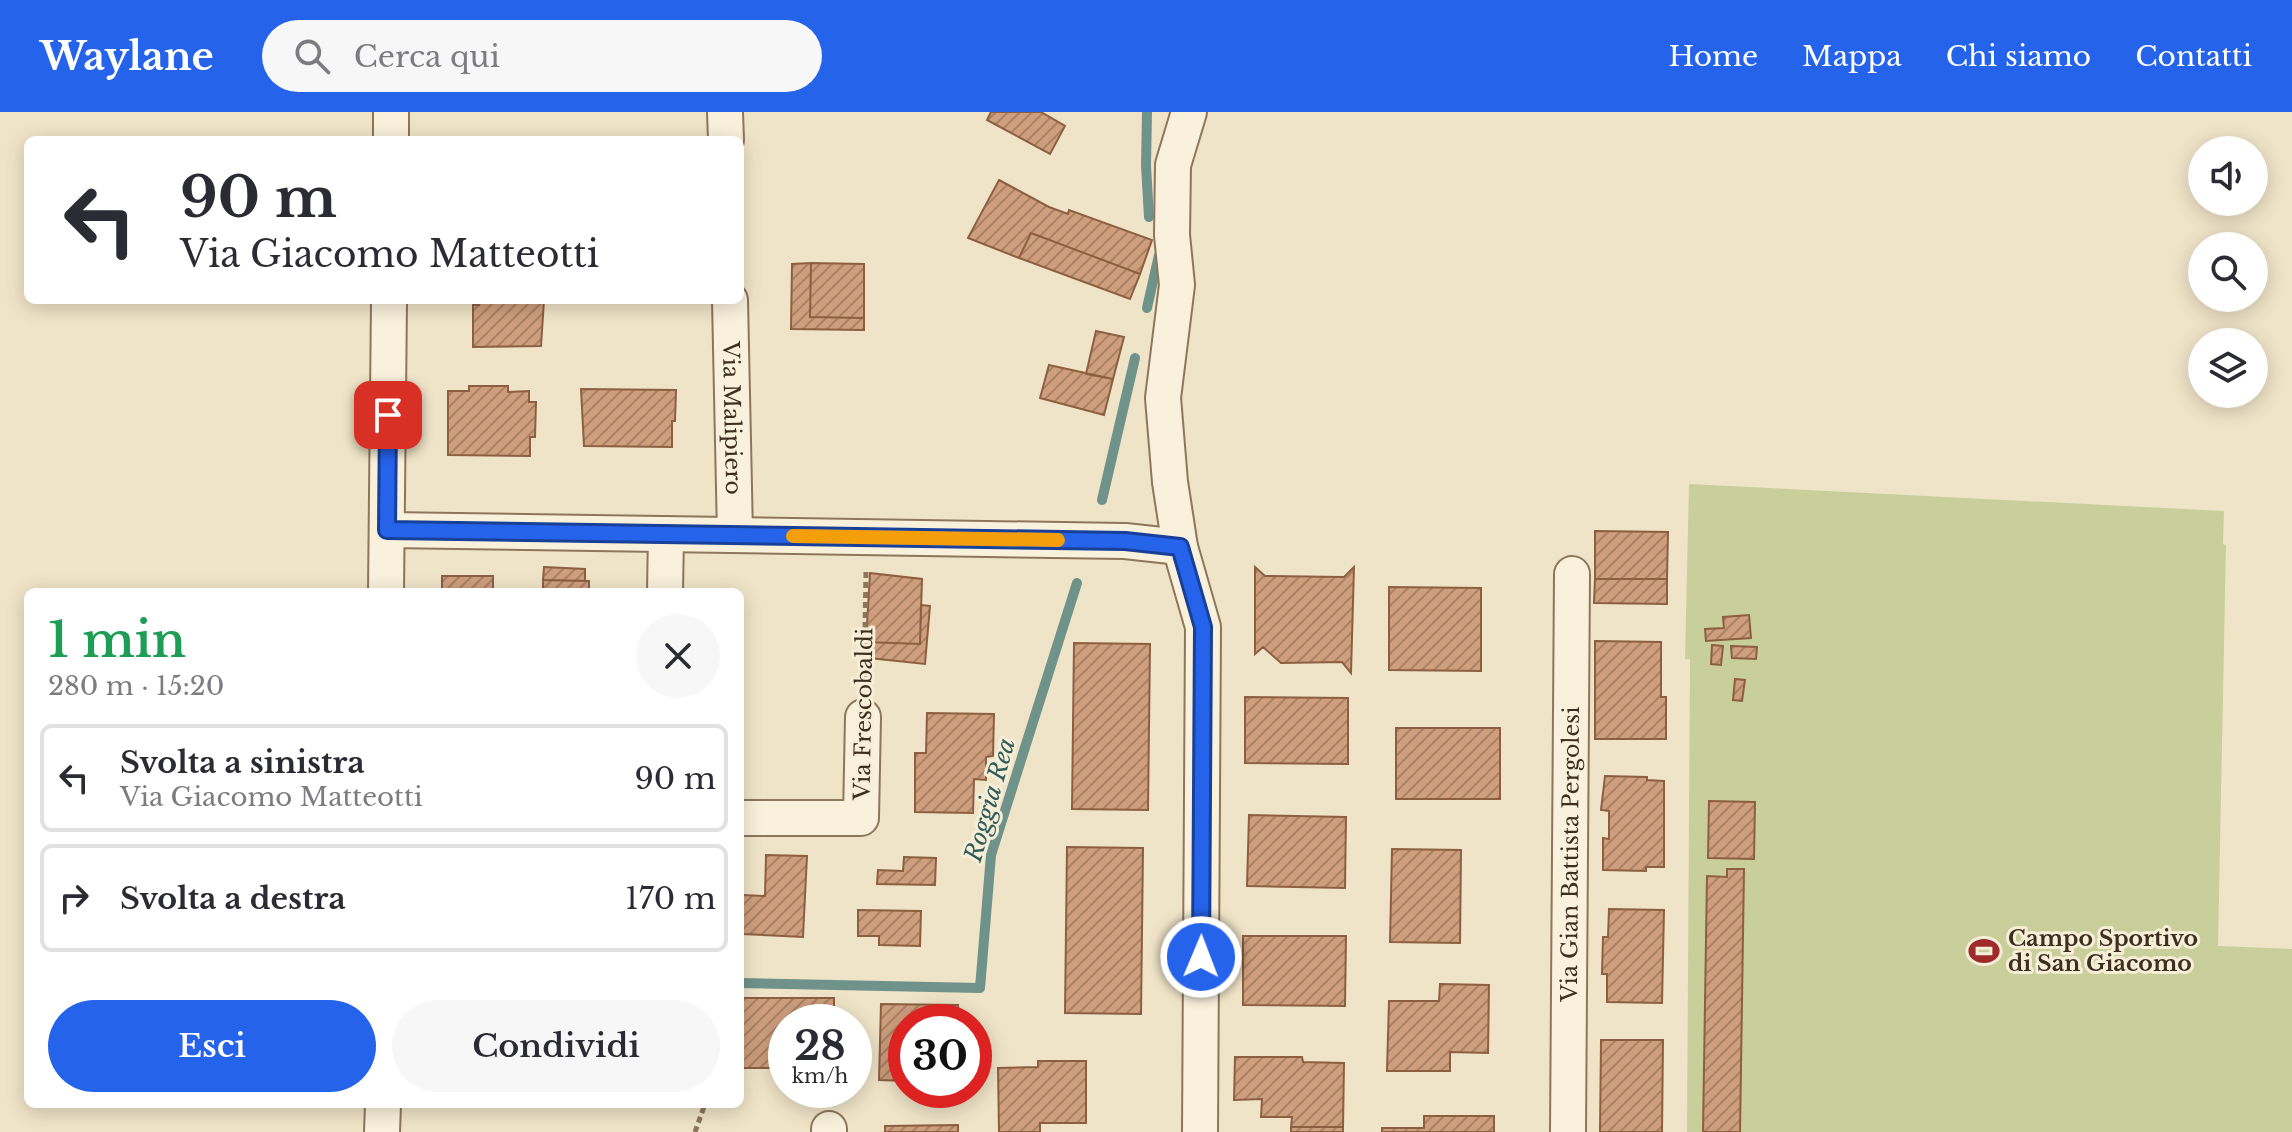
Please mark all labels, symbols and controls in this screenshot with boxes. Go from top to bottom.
search box [262,20,822,92]
text: Waylane [40,33,214,80]
icon: search [290,34,334,78]
text: Cerca qui [354,38,500,75]
text: Home [1669,39,1758,74]
text: Mappa [1802,39,1902,74]
text: Chi siamo [1946,39,2091,74]
text: Contatti [2135,39,2252,74]
map controls [2188,136,2268,408]
button: sound [2188,136,2268,216]
text: 90 m [180,163,337,232]
icon: left [48,168,152,272]
text: Via Giacomo Matteotti [180,232,599,277]
button: search [2188,232,2268,312]
button: layers [2188,328,2268,408]
street label: Via Malipiero [717,340,747,495]
pin [354,381,422,449]
icon: arrive [366,393,410,437]
text: 1 min [48,610,186,670]
button: close [636,614,720,698]
street label: Via Frescobaldi [848,627,879,801]
text: 280 m · 15:20 [48,670,224,702]
street label: Via Gian Battista Pergolesi [1556,706,1585,1003]
water label: Roggia Rea [958,735,1021,866]
text: Svolta a sinistra [120,744,365,781]
icon: left [52,756,96,800]
text: 90 m [634,760,716,797]
text: Via Giacomo Matteotti [120,781,423,813]
icon: right [52,876,96,920]
text: Svolta a destra [120,880,346,917]
text: 170 m [625,880,716,917]
position arrow [1159,915,1243,999]
place label: Campo Sportivo di San Giacomo [2008,925,2198,977]
sports icon: Campo Sportivo di San Giacomo [1967,934,2001,968]
button: Esci [48,1000,376,1092]
button: Condividi [392,1000,720,1092]
speed limit sign: 30 [888,1004,992,1108]
text: 28 [794,1021,846,1071]
text: km/h [792,1064,848,1088]

